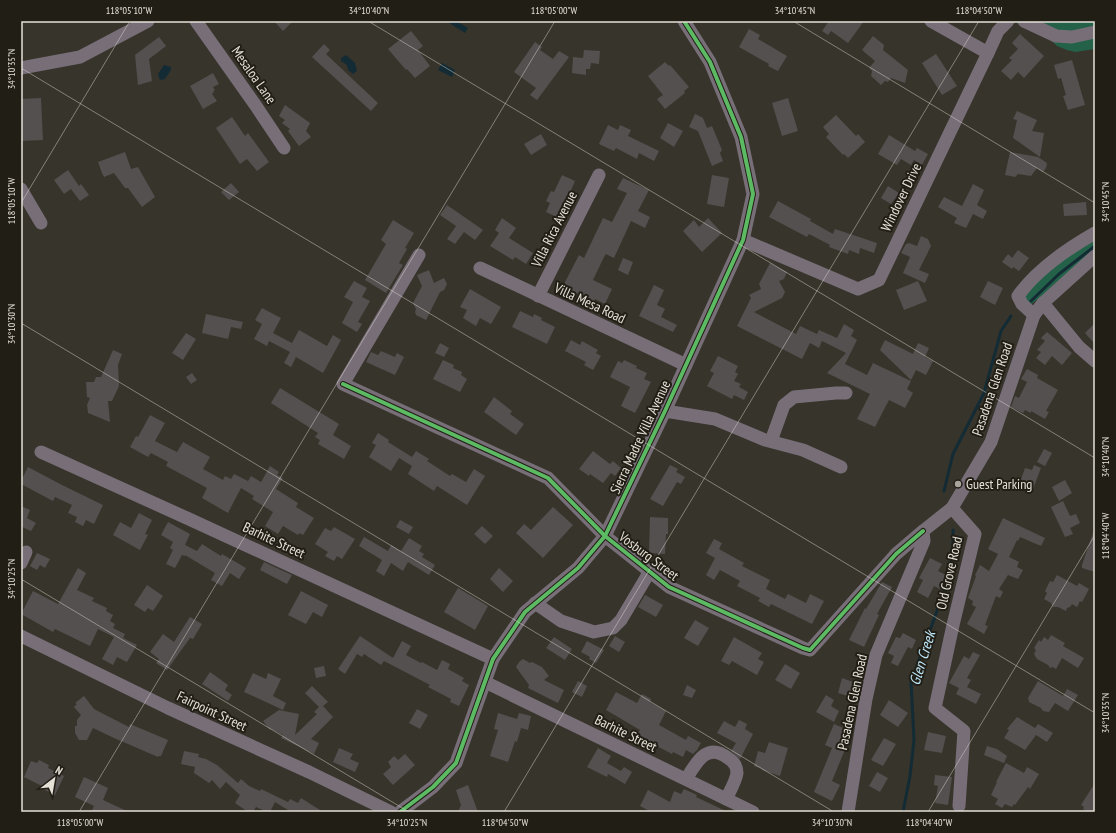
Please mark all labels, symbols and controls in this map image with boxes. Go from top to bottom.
text: 118°05'10"W [106,4,153,17]
text: 34°10'40"N [349,4,389,17]
text: 118°05'00"W [531,4,578,17]
text: 34°10'45"N [775,4,815,17]
text: 118°04'50"W [956,4,1003,17]
street label: Mesaloa Lane [228,43,280,107]
text: 34°10'35"N [5,49,18,89]
street label: Windover Drive [877,160,925,234]
text: 118°05'10"W [5,177,18,224]
text: 34°10'45"N [1099,182,1112,222]
street label: Villa Rica Avenue [527,188,581,271]
street label: Villa Mesa Road [551,278,628,327]
text: 34°10'30"N [5,304,18,344]
street label: Pasadena Glen Road [968,340,1016,438]
street label: Sierra Madre Villa Avenue [606,377,674,497]
text: 34°10'40"N [1099,437,1112,477]
place label: Guest Parking [966,475,1032,493]
marker: Guest Parking [953,479,963,489]
text: 118°04'40"W [1099,512,1112,559]
street label: Barhite Street [240,518,308,562]
street label: Vosburg Street [615,527,683,585]
street label: Old Grove Road [932,535,966,611]
text: 34°10'25"N [5,559,18,599]
water label: Glen Creek [905,627,940,687]
street label: Pasadena Glen Road [833,653,871,751]
street label: Fairpoint Street [174,687,250,735]
text: 34°10'35"N [1099,693,1112,733]
street label: Barhite Street [592,710,660,756]
north arrow [34,759,74,799]
text: N [53,763,65,778]
text: 118°05'00"W [57,816,104,829]
text: 34°10'25"N [387,816,427,829]
text: 118°04'50"W [482,816,529,829]
text: 34°10'30"N [812,816,852,829]
text: 118°04'40"W [906,816,953,829]

